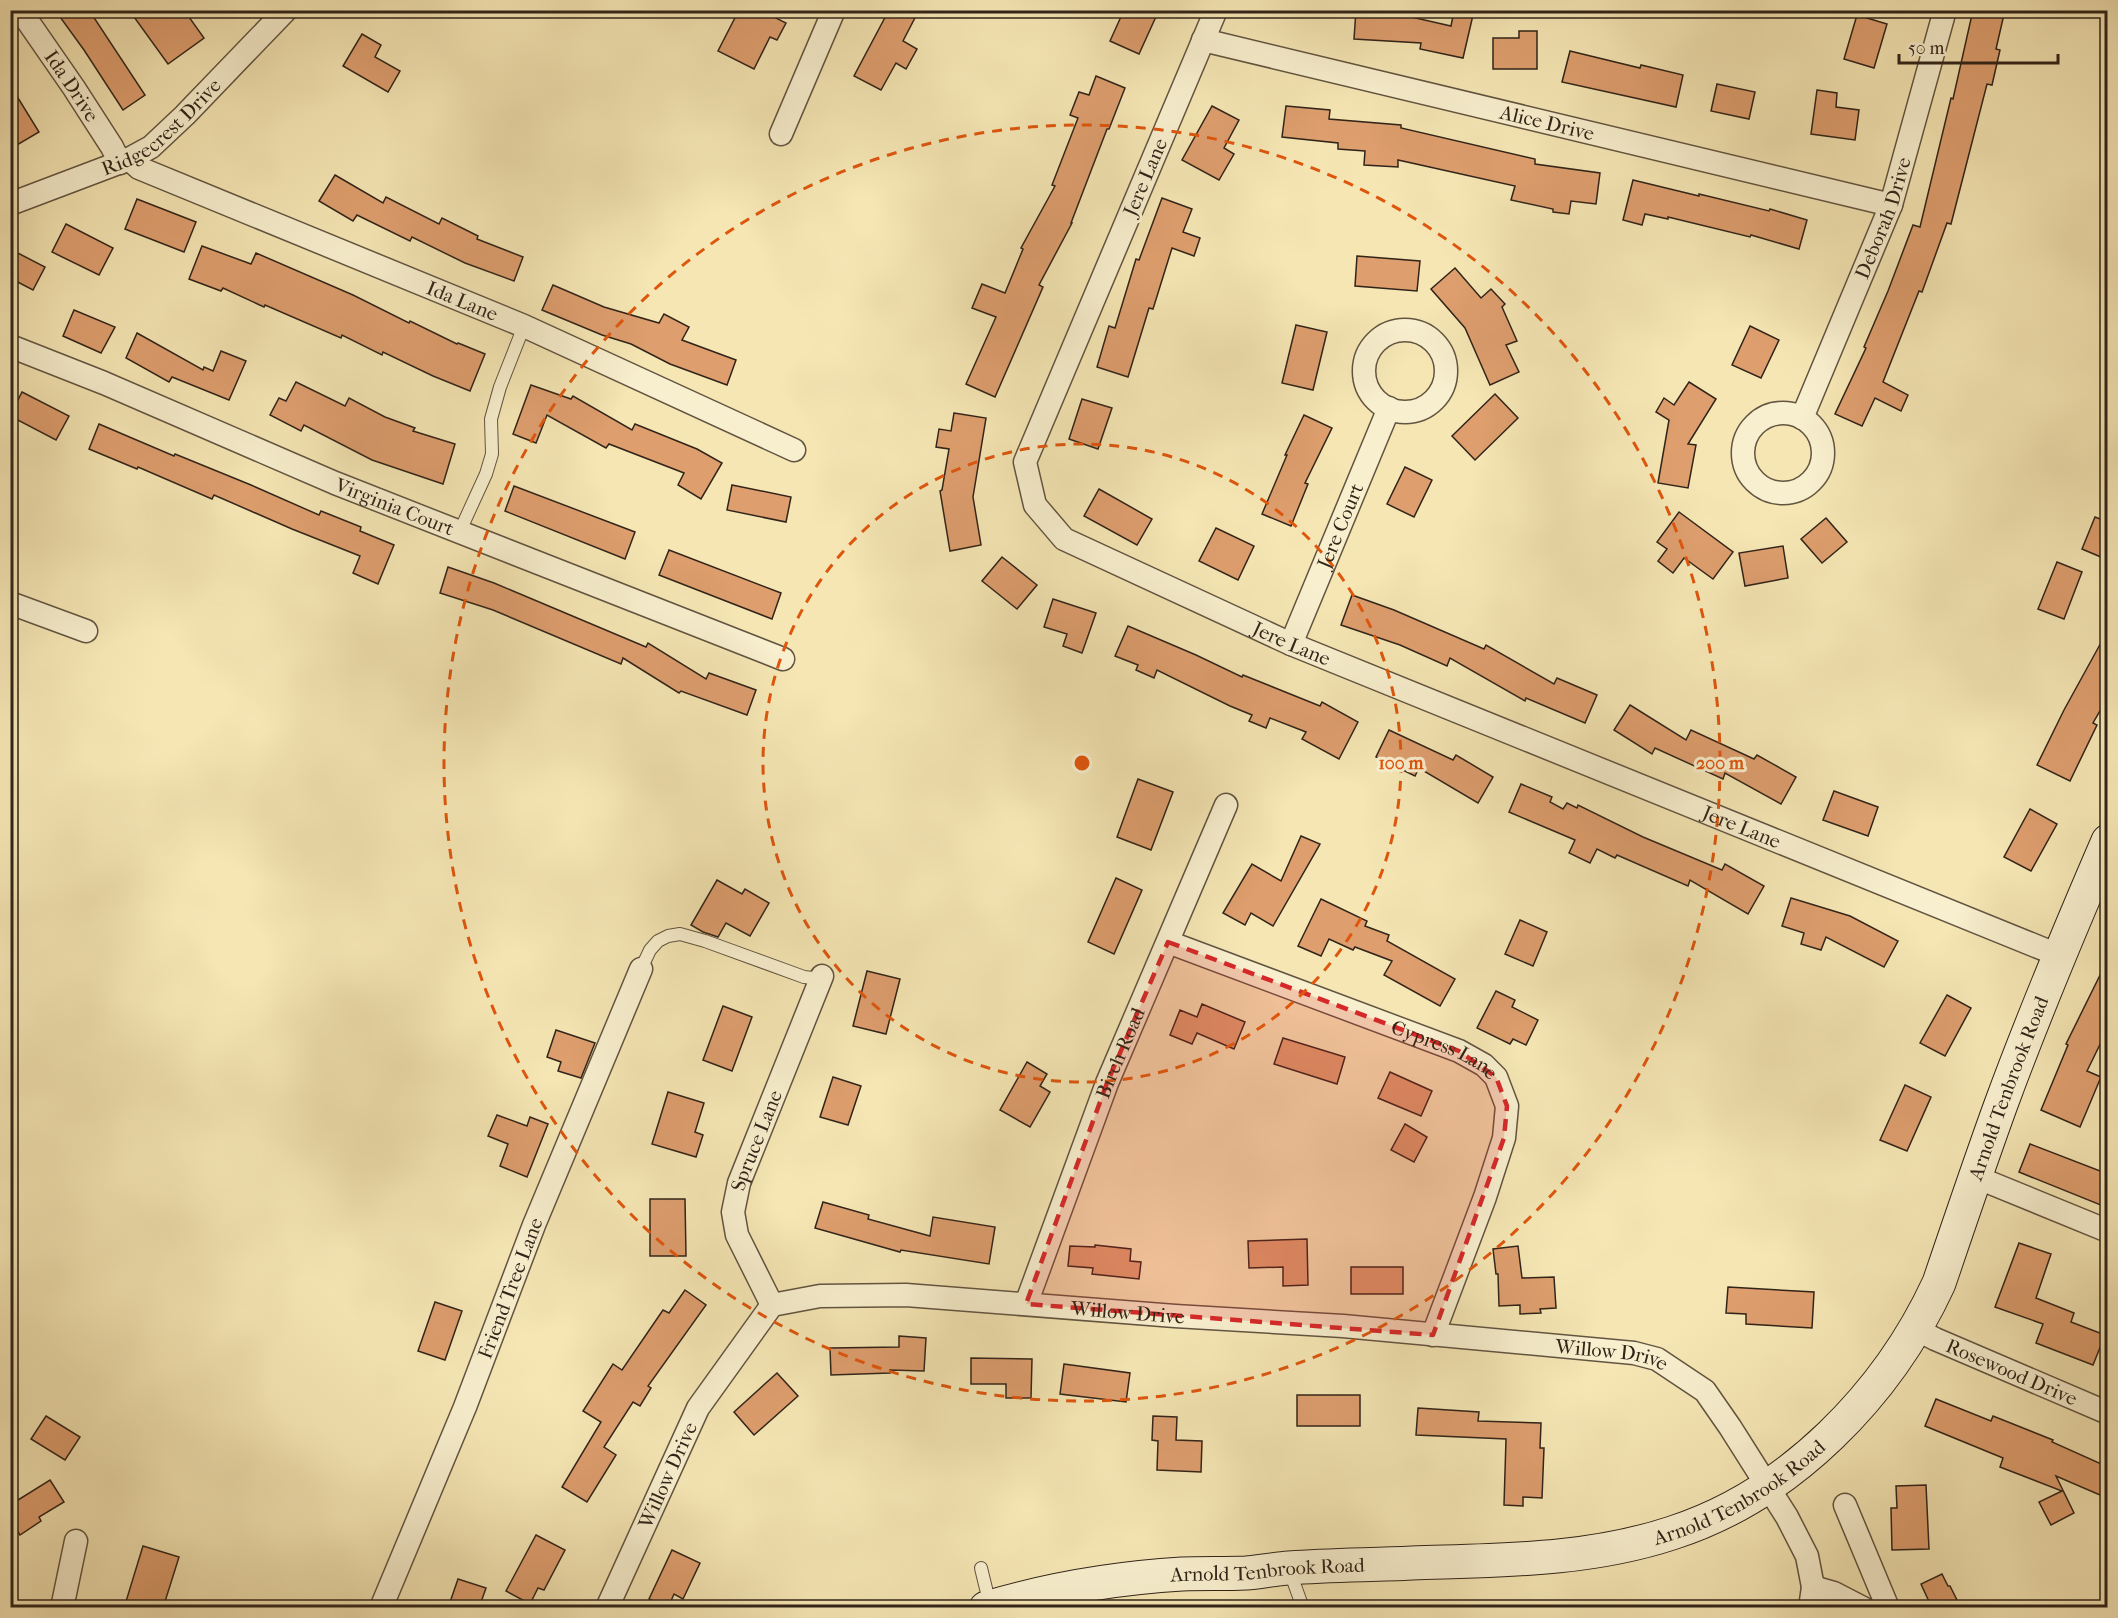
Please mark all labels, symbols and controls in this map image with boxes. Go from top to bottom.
scale bar [1899,27,2058,65]
text: 50 m [1908,38,1945,59]
street label: Ida Drive [39,46,104,126]
street label: Ridgecrest Drive [98,74,226,180]
street label: Alice Drive [1497,100,1597,145]
street label: Jere Lane [1118,135,1172,221]
street label: Deborah Drive [1850,155,1916,282]
street label: Ida Lane [423,276,501,326]
street label: Virginia Court [331,473,457,541]
street label: Jere Court [1312,480,1368,574]
street label: Jere Lane [1247,616,1334,671]
centre of rings [1072,753,1092,773]
text: 100 m [1378,753,1425,774]
text: 200 m [1696,753,1745,774]
street label: Jere Lane [1697,800,1784,853]
street label: Arnold Tenbrook Road [1964,992,2054,1184]
street label: Birch Road [1091,1003,1150,1102]
street label: Cypress Lane [1388,1016,1503,1084]
street label: Spruce Lane [727,1087,787,1193]
street label: Friend Tree Lane [473,1214,548,1362]
street label: Willow Drive [1069,1297,1186,1329]
street label: Rosewood Drive [1943,1334,2081,1411]
street label: Willow Drive [1553,1335,1673,1375]
street label: Willow Drive [633,1418,702,1533]
street label: Arnold Tenbrook Road [1650,1435,1831,1550]
street label: Arnold Tenbrook Road [1169,1554,1366,1587]

